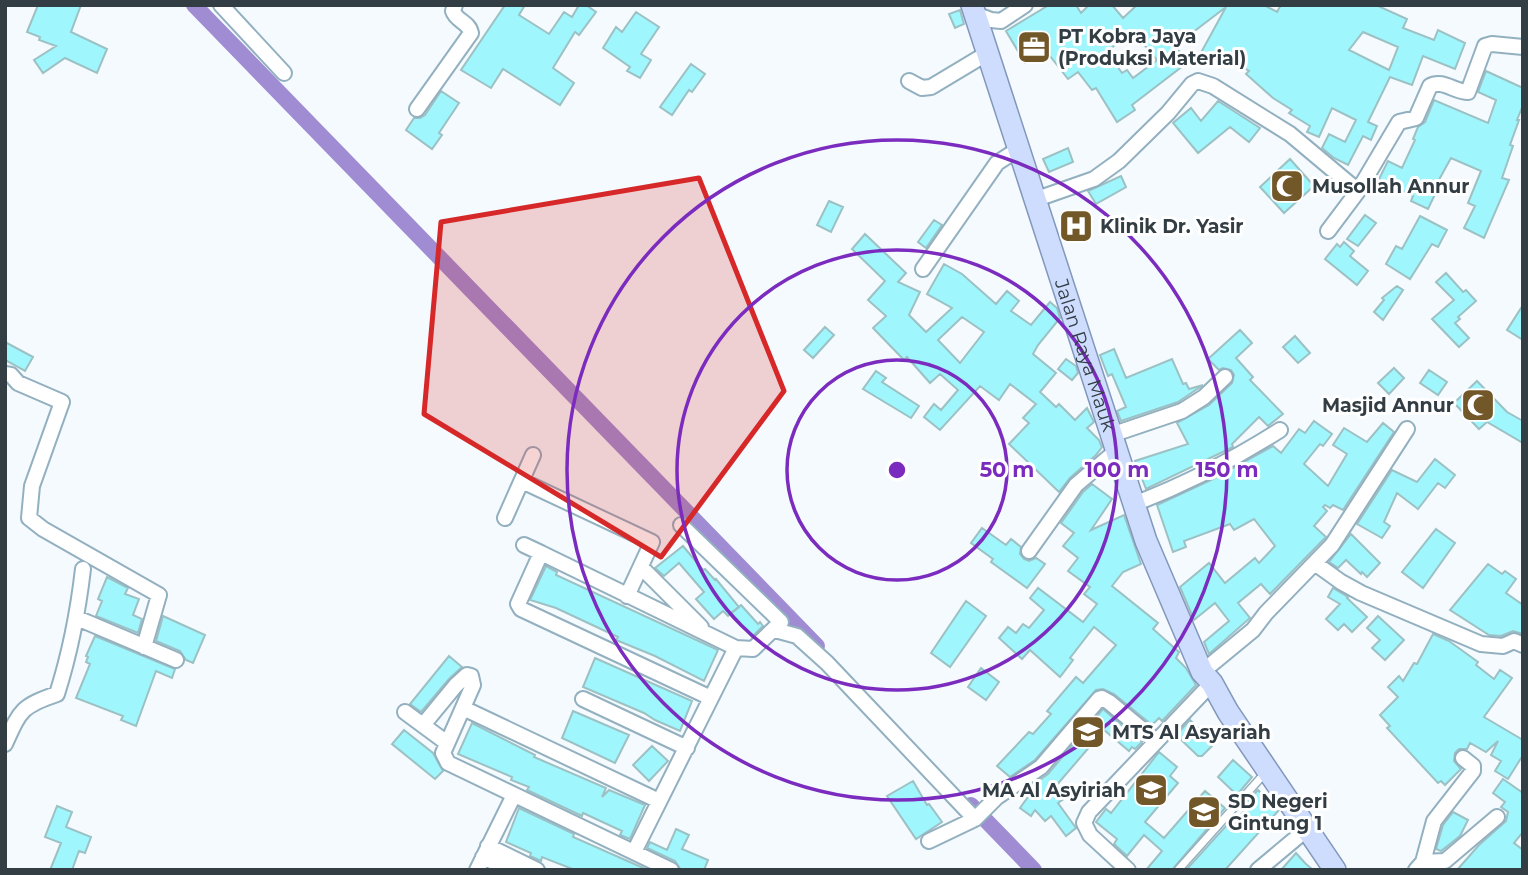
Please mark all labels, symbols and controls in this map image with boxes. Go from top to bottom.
place label: PT Kobra Jaya (Produksi Material) [1058,25,1246,70]
office icon: PT Kobra Jaya (Produksi Material) [1015,28,1053,66]
mosque icon: Musollah Annur [1268,167,1306,205]
place label: Musollah Annur [1312,175,1469,198]
hospital icon: Klinik Dr. Yasir [1057,207,1095,245]
place label: Klinik Dr. Yasir [1100,215,1244,238]
street label: Jalan Raya Mauk [1049,275,1121,435]
mosque icon: Masjid Annur [1459,386,1497,424]
place label: Masjid Annur [1322,394,1454,417]
text: 50 m [980,457,1034,482]
text: 100 m [1085,457,1149,482]
text: 150 m [1196,457,1258,482]
centre of rings [885,458,909,482]
school or university icon: MTS Al Asyariah [1069,713,1107,751]
place label: MTS Al Asyariah [1112,721,1271,744]
school or university icon: MA Al Asyiriah [1132,771,1170,809]
place label: MA Al Asyiriah [982,779,1126,802]
place label: SD Negeri Gintung 1 [1228,790,1328,835]
school or university icon: SD Negeri Gintung 1 [1185,793,1223,831]

